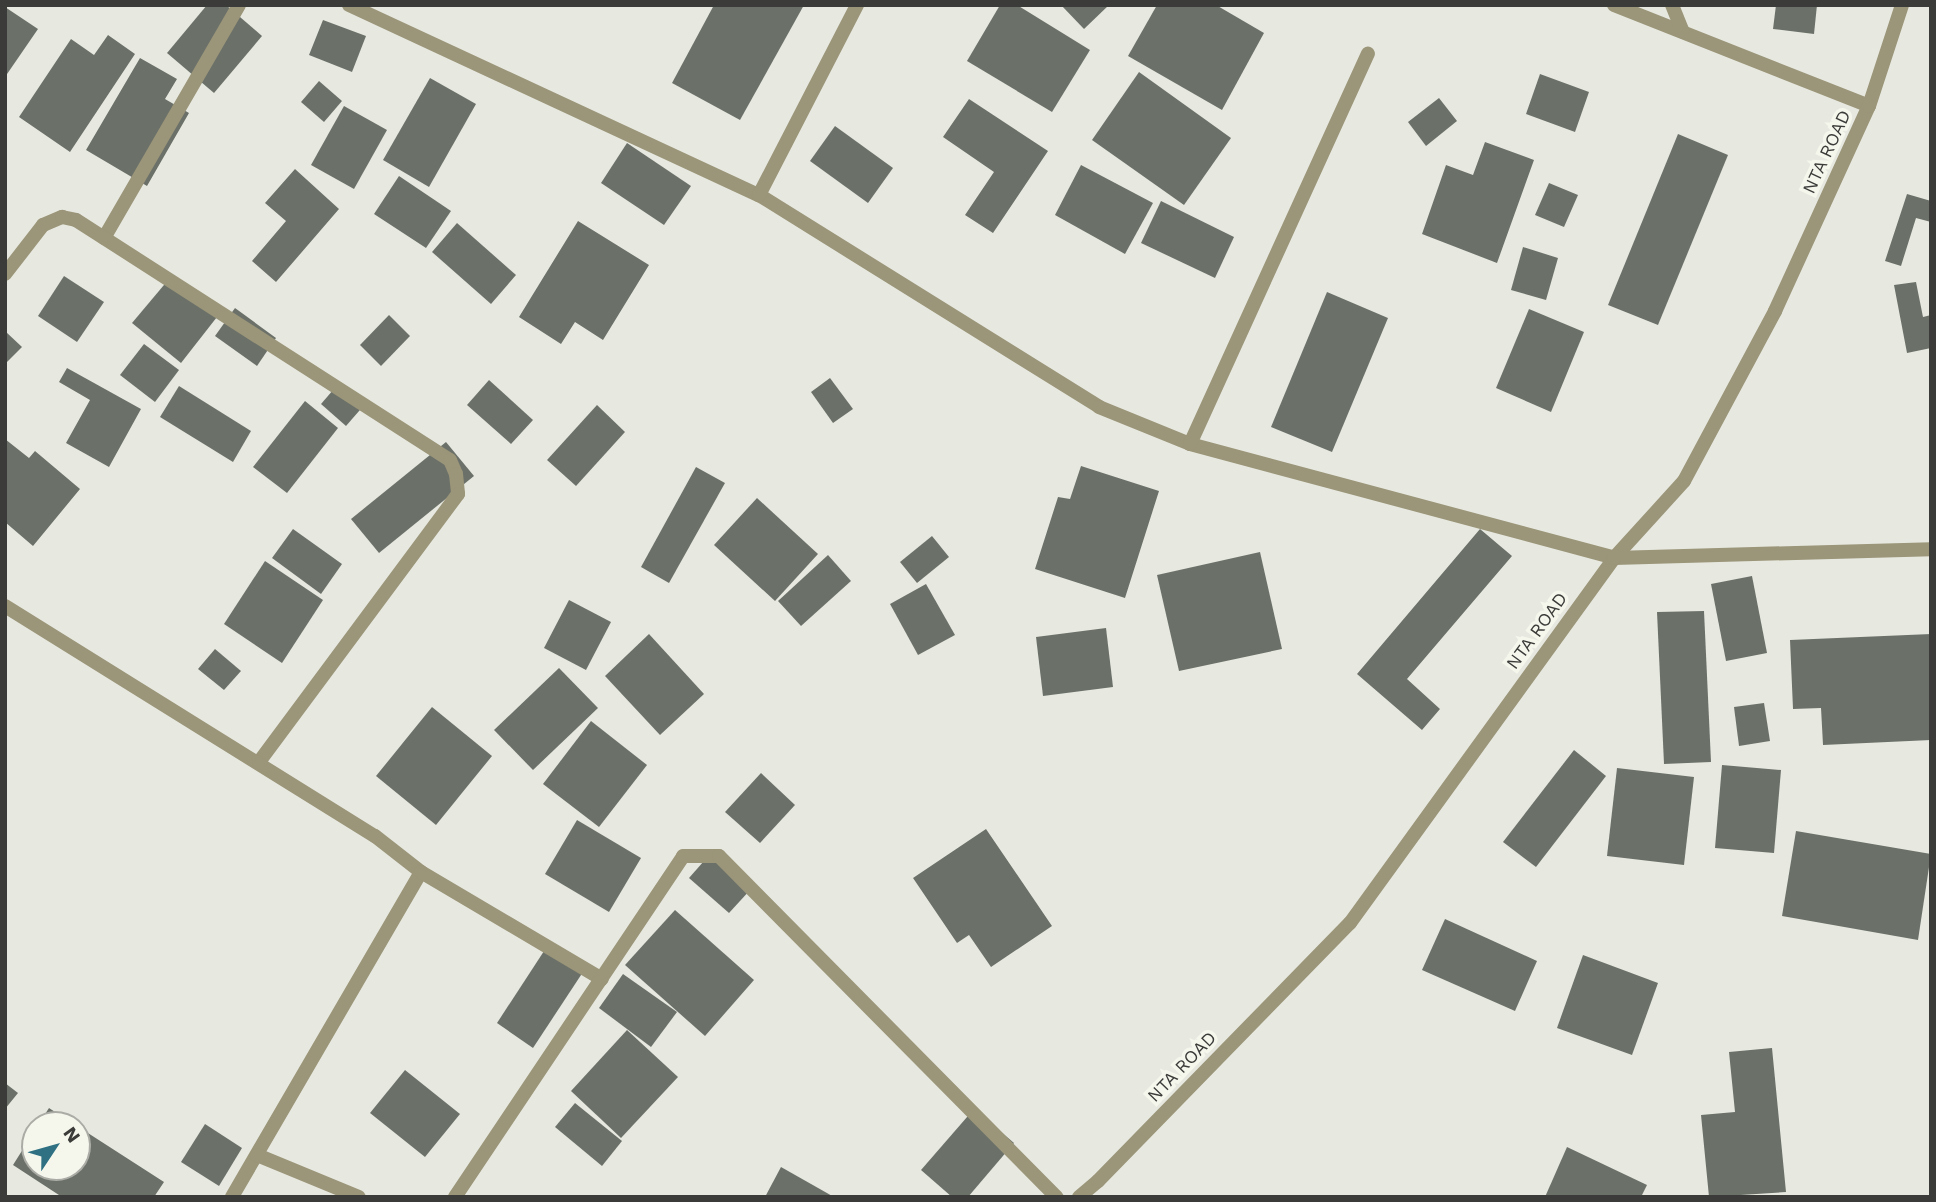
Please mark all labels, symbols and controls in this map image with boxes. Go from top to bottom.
street label: NTA ROAD [1798,107,1856,197]
street label: NTA ROAD [1502,588,1572,674]
street label: NTA ROAD [1143,1027,1221,1107]
north arrow [21,1111,91,1181]
text: N [58,1122,85,1147]

